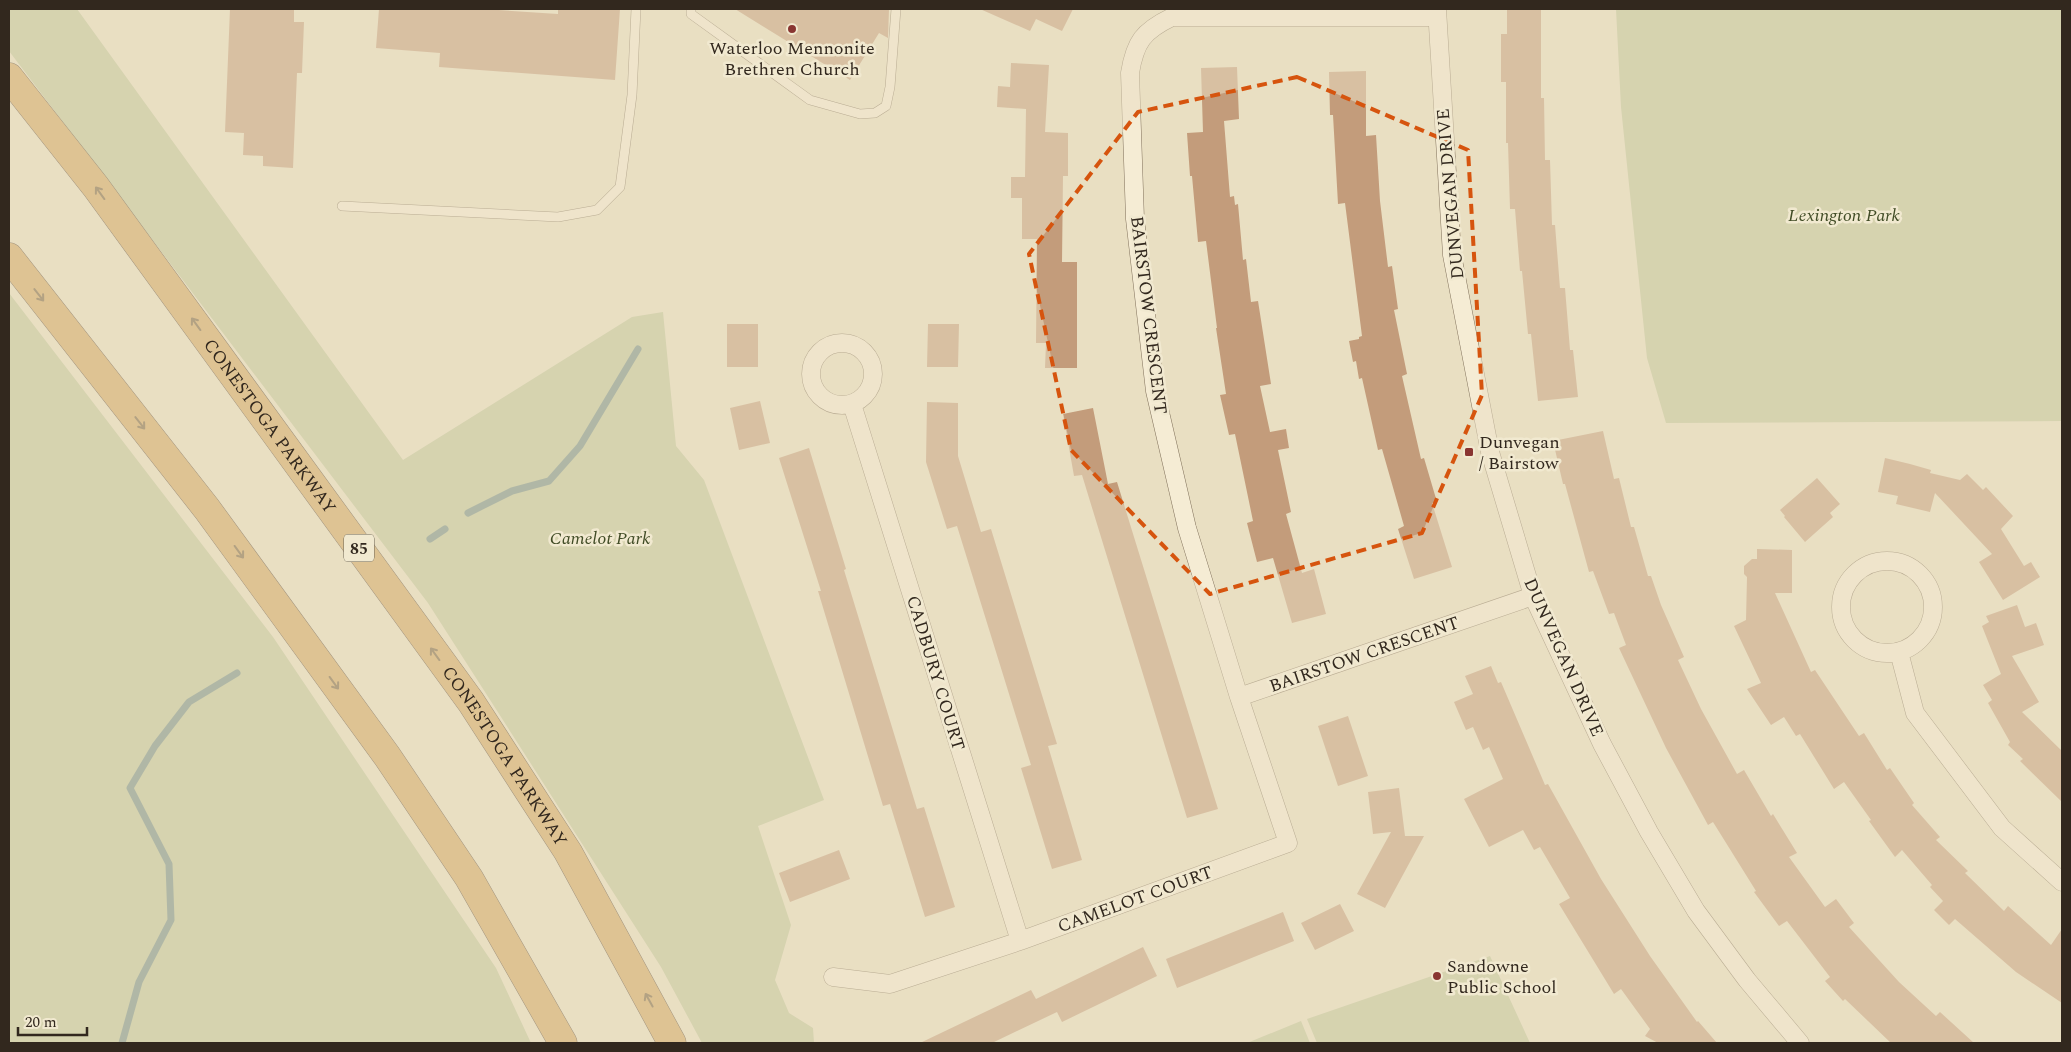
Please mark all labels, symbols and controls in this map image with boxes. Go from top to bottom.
marker: Waterloo Mennonite Brethren Church [786,23,798,35]
place label: Waterloo Mennonite Brethren Church [709,35,875,83]
street label: DUNVEGAN DRIVE [1430,107,1471,280]
one-way arrow [95,186,105,200]
park label: Lexington Park [1788,202,1900,229]
street label: BAIRSTOW CRESCENT [1123,214,1174,416]
one-way arrow [34,288,44,302]
one-way arrow [191,317,201,331]
street label: CONESTOGA PARKWAY [197,333,343,520]
one-way arrow [134,416,145,429]
place label: Dunvegan / Bairstow [1479,429,1560,477]
marker: Dunvegan / Bairstow [1463,446,1475,458]
park label: Camelot Park [550,525,651,552]
road number: 85 [344,534,374,562]
one-way arrow [234,545,244,559]
street label: DUNVEGAN DRIVE [1516,573,1611,741]
street label: CADBURY COURT [899,592,972,754]
street label: BAIRSTOW CRESCENT [1265,609,1463,700]
one-way arrow [430,648,441,661]
street label: CONESTOGA PARKWAY [435,660,574,852]
one-way arrow [329,676,339,690]
street label: CAMELOT COURT [1054,859,1217,940]
place label: Sandowne Public School [1447,953,1557,1001]
marker: Sandowne Public School [1431,970,1443,982]
one-way arrow [643,994,653,1008]
scale bar [18,1004,86,1036]
text: 20 m [25,1011,57,1034]

